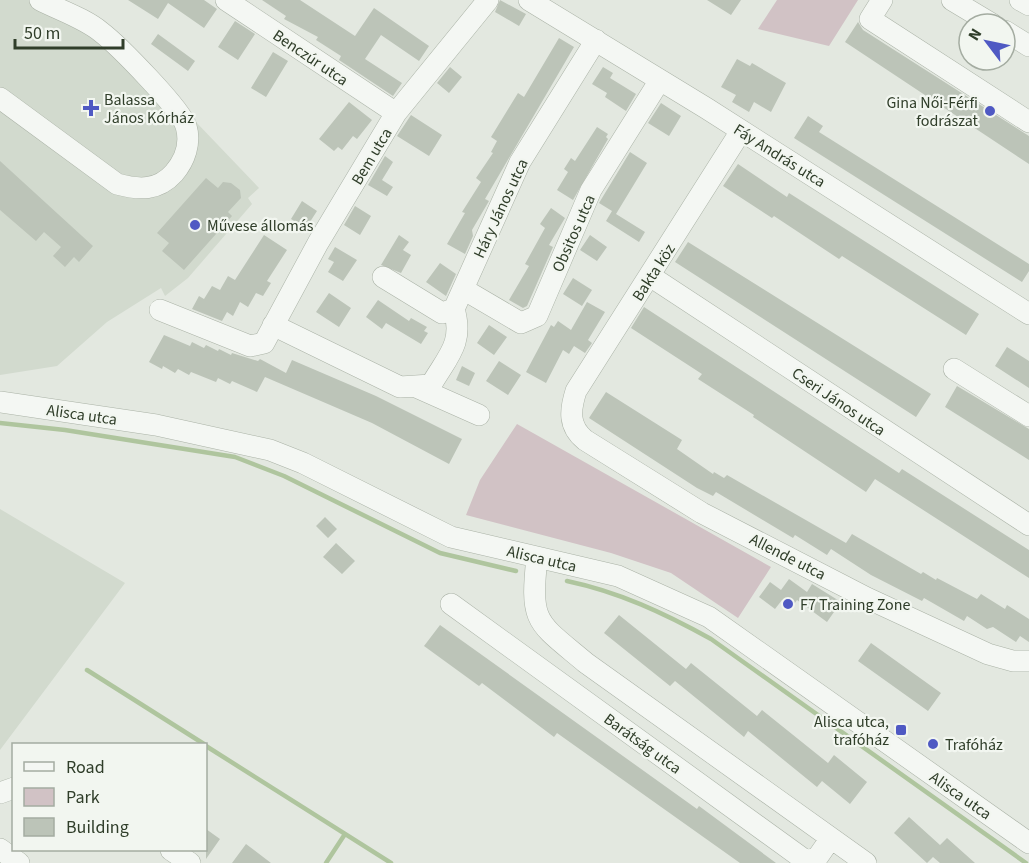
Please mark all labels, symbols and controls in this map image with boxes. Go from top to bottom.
scale bar [15,12,123,50]
north arrow [957,12,1017,72]
text: 50 m [24,21,60,46]
street label: Benczúr utca [268,24,352,91]
text: N [963,24,987,45]
place label: Balassa János Kórház [104,89,194,129]
place label: Gina Női-Férfi fodrászat [886,92,979,132]
marker: Balassa János Kórház [82,99,100,117]
marker: Gina Női-Férfi fodrászat [983,104,997,118]
street label: Fáy András utca [729,119,830,193]
street label: Bem utca [346,124,397,189]
street label: Háry János utca [468,155,534,262]
street label: Obsitos utca [547,191,601,276]
place label: Művese állomás [207,215,314,237]
marker: Művese állomás [188,218,202,232]
street label: Bakta köz [627,239,681,306]
street label: Cseri János utca [787,362,890,441]
street label: Alisca utca [45,399,118,431]
street label: Allende utca [746,528,829,585]
street label: Alisca utca [505,540,579,578]
place label: F7 Training Zone [800,594,910,616]
marker: F7 Training Zone [781,597,795,611]
street label: Barátság utca [599,708,686,779]
place label: Alisca utca, trafóház [814,711,889,751]
marker: Alisca utca, trafóház [894,723,908,737]
place label: Trafóház [945,734,1003,756]
marker: Trafóház [926,737,940,751]
legend [12,743,207,851]
text: Road [66,755,105,780]
street label: Alisca utca [925,766,996,825]
text: Park [66,785,100,810]
text: Building [66,815,129,840]

